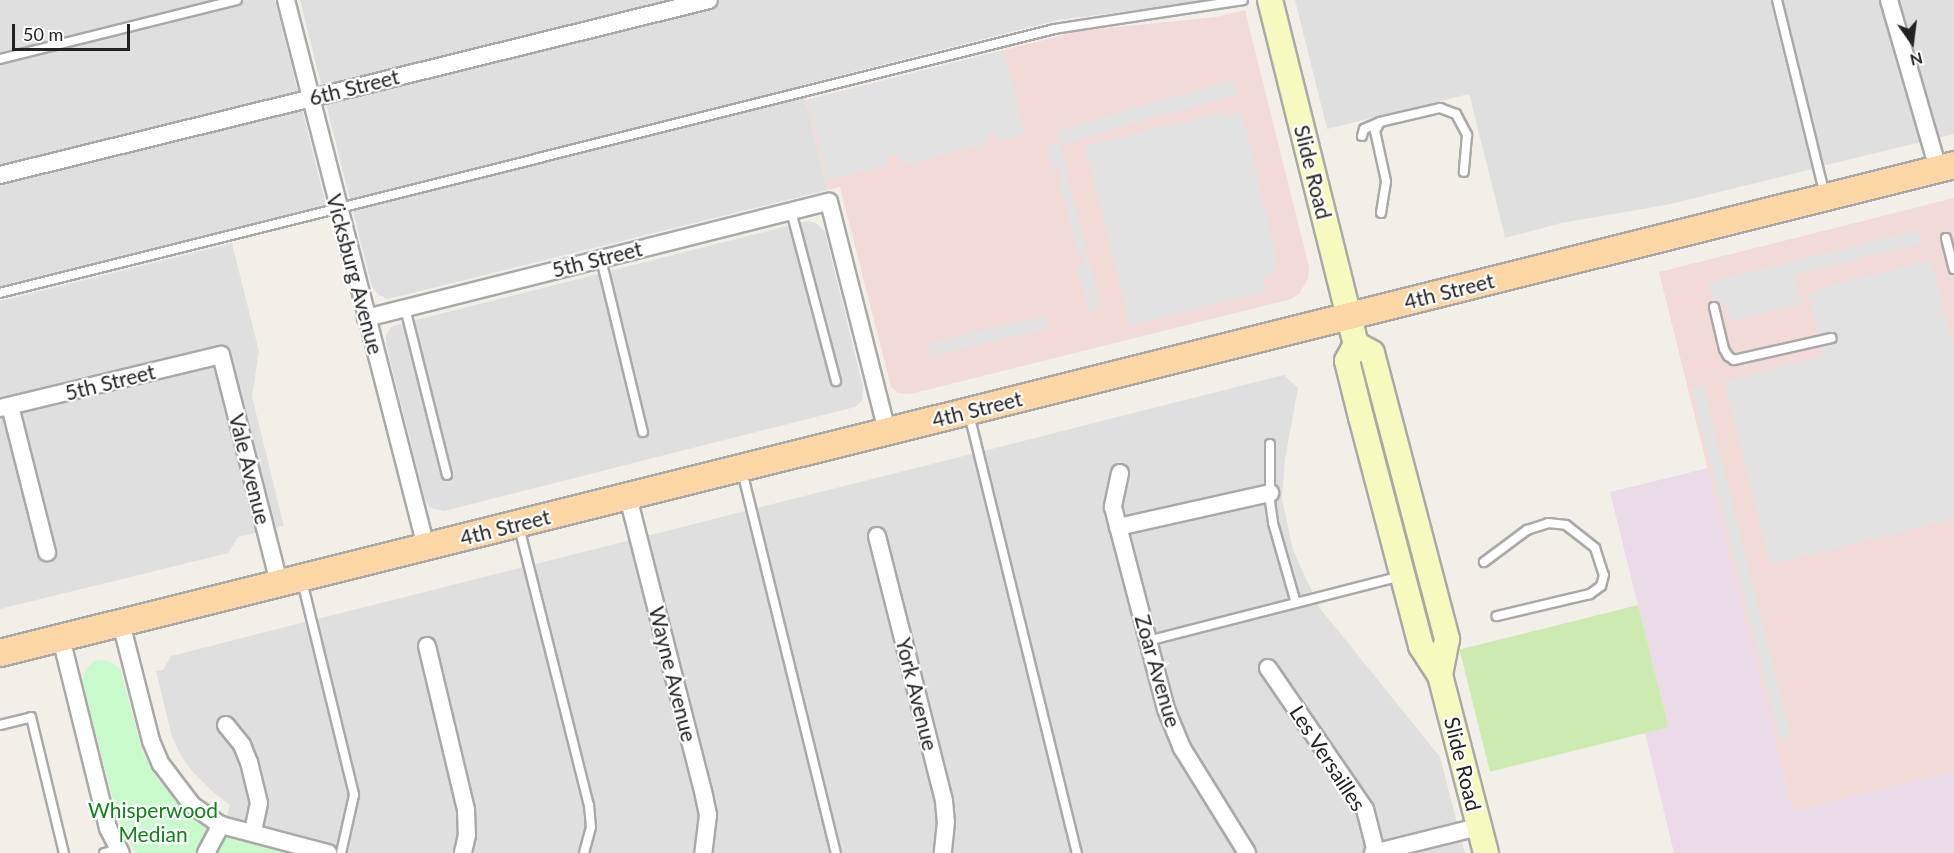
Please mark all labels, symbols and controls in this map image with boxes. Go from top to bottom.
scale bar [15,12,134,50]
north arrow [1882,12,1942,72]
text: 50 m [23,23,63,45]
text: N [1908,49,1925,71]
street label: 6th Street [306,64,402,110]
street label: Slide Road [1289,122,1337,222]
street label: Vicksburg Avenue [321,191,389,357]
street label: 5th Street [549,236,645,282]
street label: 4th Street [1401,268,1497,314]
street label: 5th Street [62,359,158,405]
street label: 4th Street [929,386,1025,432]
street label: Vale Avenue [224,411,276,527]
street label: 4th Street [457,504,553,550]
street label: Wayne Avenue [644,603,702,745]
street label: Zoar Avenue [1130,611,1186,731]
street label: York Avenue [891,635,943,753]
street label: Les Versailles [1284,700,1372,816]
street label: Slide Road [1439,714,1487,814]
park label: Whisperwood Median [88,797,218,847]

